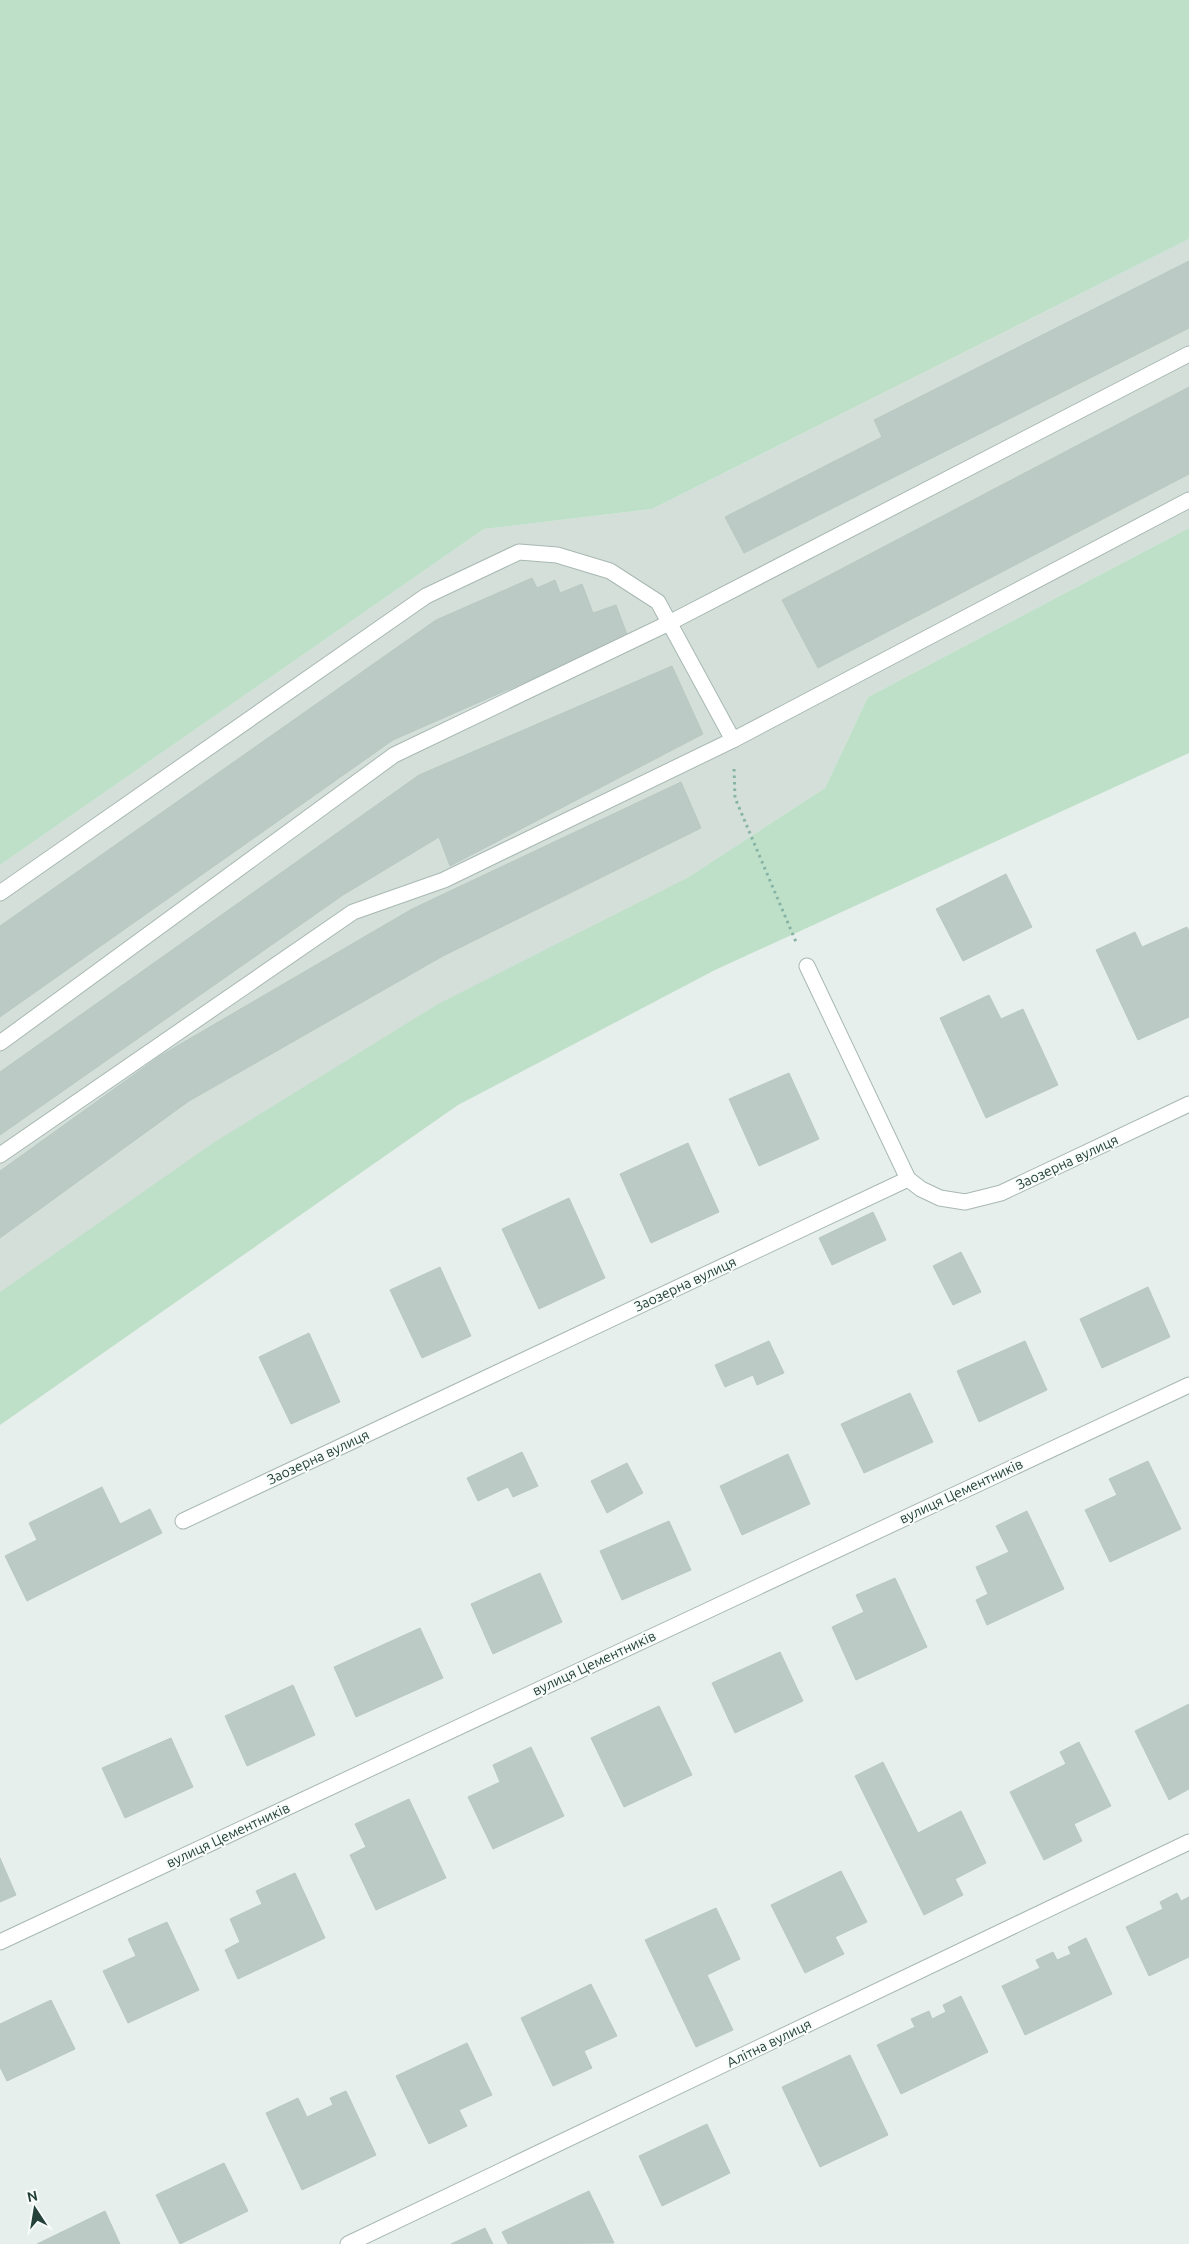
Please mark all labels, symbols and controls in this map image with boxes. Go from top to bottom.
street label: Заозерна вулиця [1013,1131,1121,1193]
street label: Заозерна вулиця [631,1253,739,1315]
street label: Заозерна вулиця [264,1426,372,1488]
street label: вулиця Цементників [897,1455,1025,1527]
street label: вулиця Цементників [530,1627,658,1699]
street label: вулиця Цементників [164,1799,292,1871]
street label: Алітна вулиця [724,2016,814,2070]
north arrow [10,2184,60,2234]
text: N [26,2187,39,2205]

